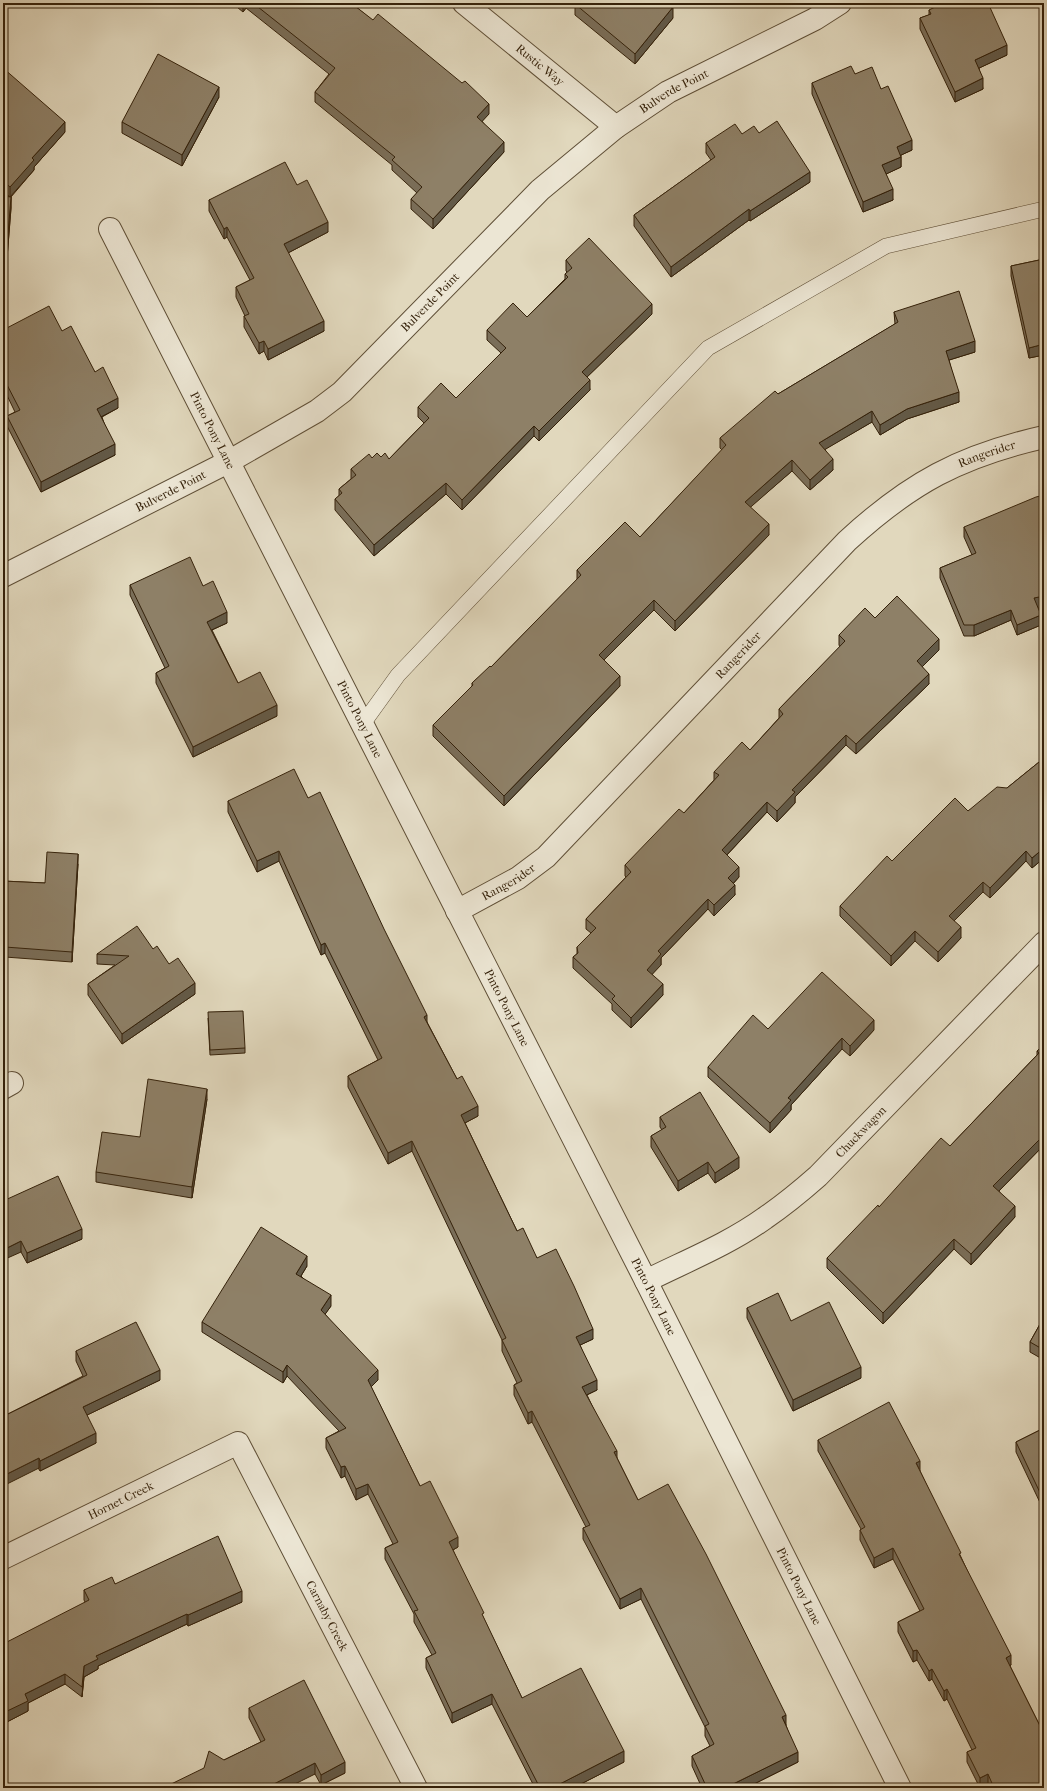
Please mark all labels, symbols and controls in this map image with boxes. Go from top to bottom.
street label: Rustic Way [513,41,567,89]
street label: Bulverde Point [637,66,711,116]
street label: Bulverde Point [398,269,463,335]
street label: Pinto Pony Lane [187,389,238,471]
street label: Rangerider [956,437,1018,471]
street label: Bulverde Point [133,467,209,515]
street label: Rangerider [712,628,765,682]
street label: Pinto Pony Lane [334,678,385,760]
street label: Rangerider [479,860,539,903]
street label: Pinto Pony Lane [481,967,532,1049]
street label: Chuckwagon [833,1103,889,1161]
street label: Pinto Pony Lane [628,1255,679,1338]
street label: Hornet Creek [86,1478,156,1522]
street label: Pinto Pony Lane [774,1545,824,1627]
street label: Carnaby Creek [303,1578,351,1654]

